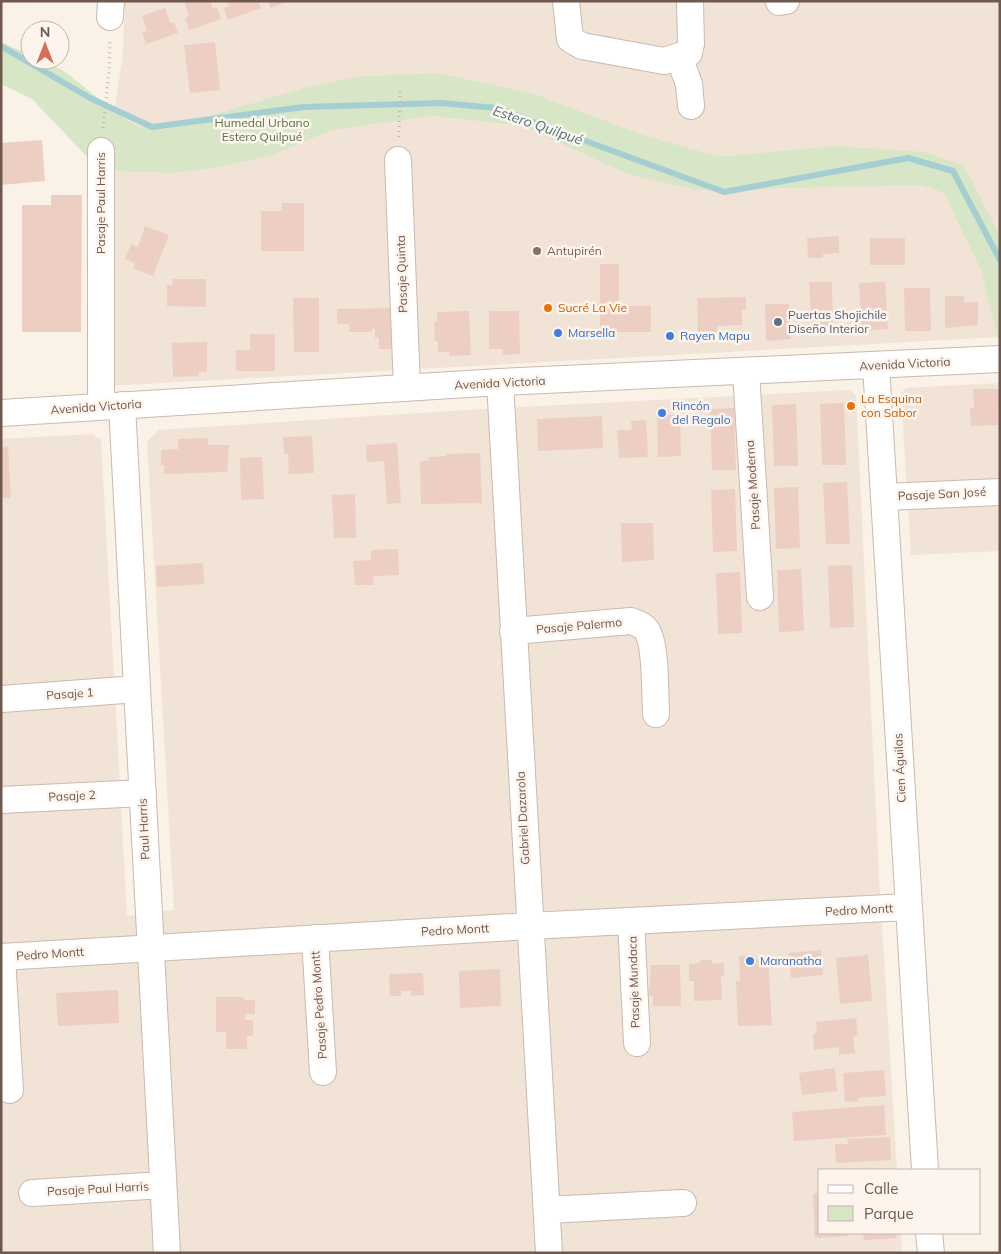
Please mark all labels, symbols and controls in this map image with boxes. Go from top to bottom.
north arrow [20,20,70,70]
text: N [40,23,50,41]
water label: Estero Quilpué [491,101,586,149]
park label: Humedal Urbano Estero Quilpué [215,115,310,144]
street label: Pasaje Paul Harris [93,152,108,254]
street label: Pasaje Quinta [393,235,410,313]
place label: Antupirén [547,243,602,258]
marker: Antupirén [531,245,543,257]
place label: Sucré La Vie [558,300,627,315]
marker: Sucré La Vie [542,302,554,314]
place label: Puertas Shojichile Diseño Interior [788,307,887,336]
marker: Puertas Shojichile Diseño Interior [772,316,784,328]
place label: Marsella [568,325,615,340]
marker: Marsella [552,327,564,339]
place label: Rayen Mapu [680,328,750,343]
marker: Rayen Mapu [664,330,676,342]
street label: Avenida Victoria [859,354,951,373]
street label: Avenida Victoria [454,373,546,392]
place label: La Esquina con Sabor [861,391,922,420]
street label: Avenida Victoria [50,396,142,417]
place label: Rincón del Regalo [672,398,731,427]
marker: La Esquina con Sabor [845,400,857,412]
marker: Rincón del Regalo [656,407,668,419]
street label: Pasaje Moderna [742,440,763,530]
street label: Pasaje San José [897,484,987,503]
street label: Pasaje Palermo [535,614,623,637]
street label: Pasaje 1 [46,684,94,703]
street label: Cien Águilas [890,733,909,803]
street label: Gabriel Dazarola [513,771,532,865]
street label: Pasaje 2 [48,787,96,804]
street label: Paul Harris [134,798,153,860]
street label: Pedro Montt [825,900,893,919]
street label: Pedro Montt [421,920,489,939]
street label: Pasaje Mundaca [624,936,643,1028]
street label: Pedro Montt [16,944,84,963]
street label: Pasaje Pedro Montt [307,950,330,1060]
place label: Maranatha [760,953,822,968]
marker: Maranatha [744,955,756,967]
legend [818,1169,981,1234]
street label: Pasaje Paul Harris [47,1178,149,1199]
text: Calle [864,1179,898,1198]
text: Parque [864,1204,914,1223]

